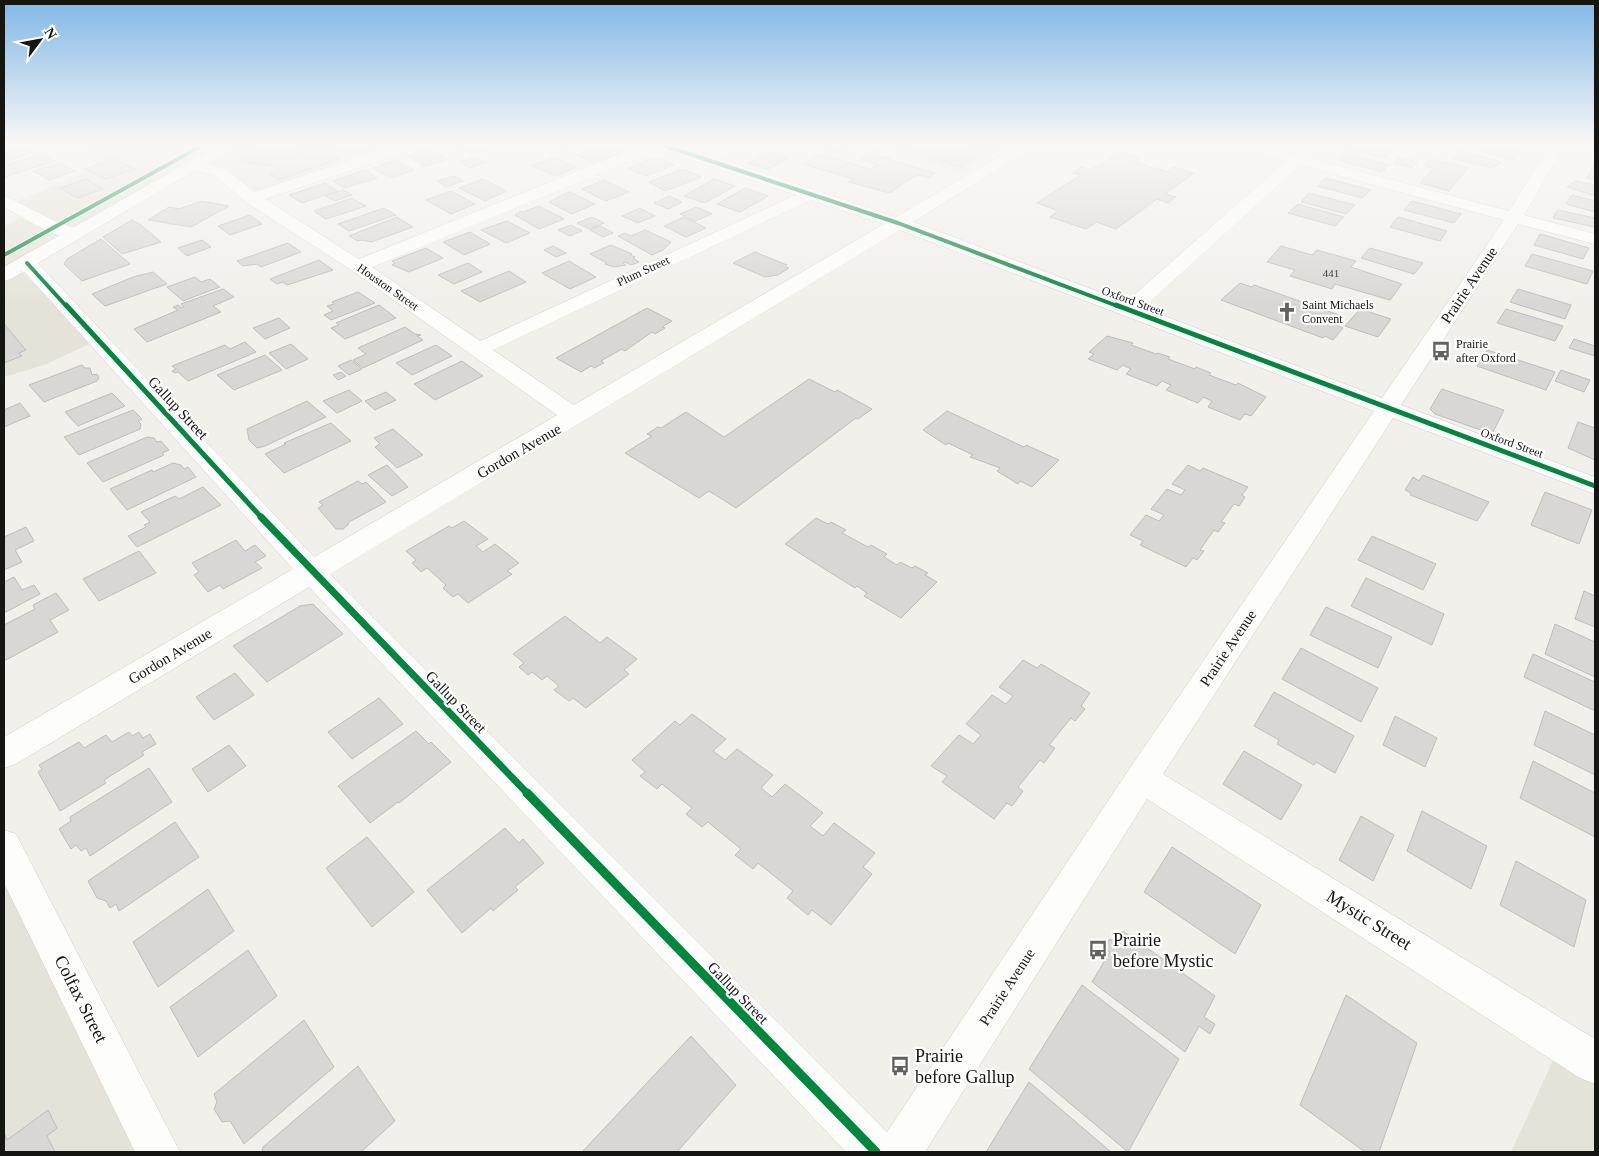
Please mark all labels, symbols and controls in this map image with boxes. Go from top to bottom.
north arrow [15,15,65,65]
text: N [42,25,60,42]
street label: Prairie Avenue [1438,244,1501,326]
street label: Plum Street [615,252,672,289]
street label: Houston Street [355,261,422,314]
house number: 441 [1323,267,1339,279]
street label: Oxford Street [1100,283,1167,319]
place label: Saint Michaels Convent [1302,298,1374,326]
church icon: Saint Michaels Convent [1276,301,1298,323]
place label: Prairie after Oxford [1456,337,1516,365]
bus stop icon: Prairie after Oxford [1430,340,1452,362]
street label: Gallup Street [145,373,212,443]
street label: Gordon Avenue [474,420,564,482]
street label: Oxford Street [1479,425,1546,461]
street label: Prairie Avenue [1197,607,1260,689]
street label: Gordon Avenue [125,625,215,687]
street label: Gallup Street [423,668,490,737]
street label: Mystic Street [1323,886,1415,954]
place label: Prairie before Mystic [1113,930,1213,971]
bus stop icon: Prairie before Mystic [1087,939,1109,961]
street label: Prairie Avenue [976,945,1038,1028]
street label: Colfax Street [50,952,112,1046]
street label: Gallup Street [705,959,772,1028]
place label: Prairie before Gallup [915,1046,1014,1087]
bus stop icon: Prairie before Gallup [889,1055,911,1077]

